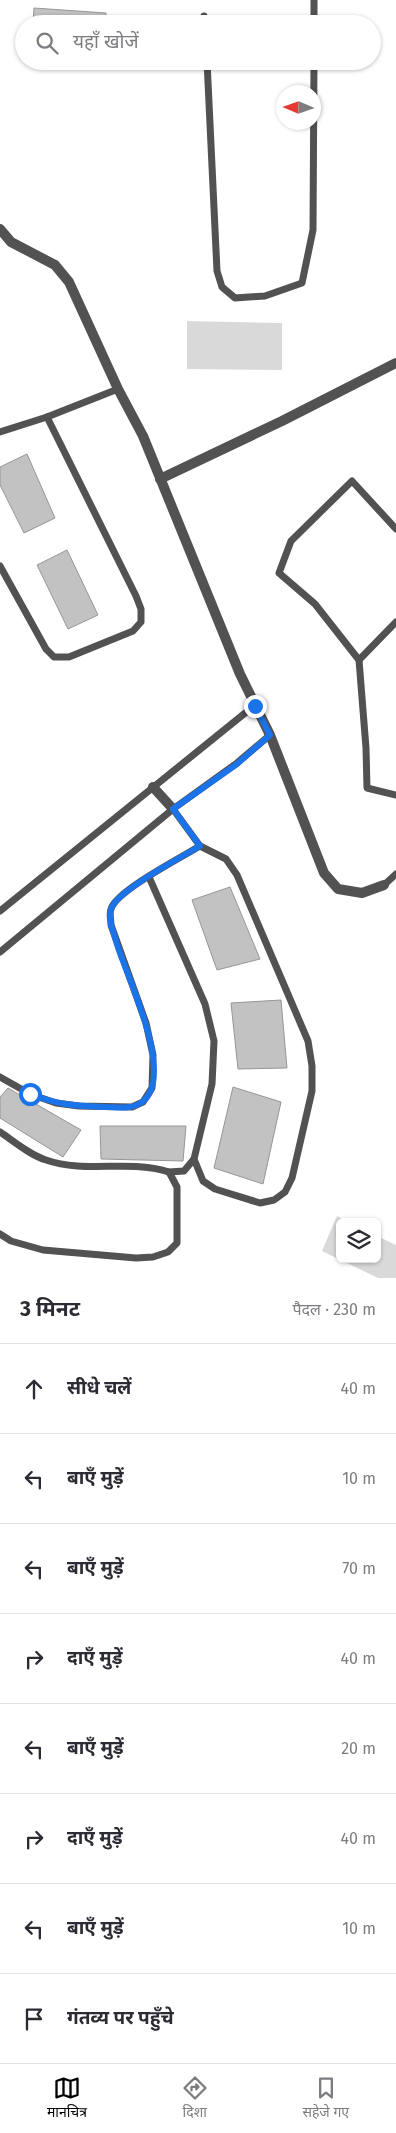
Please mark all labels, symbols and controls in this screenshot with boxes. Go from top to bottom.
search box [15,15,381,70]
icon: search [33,29,61,57]
text: यहाँ खोजें [73,30,139,53]
north arrow [276,85,321,130]
route end [244,695,267,718]
route start [19,1083,42,1106]
map controls [336,1218,381,1263]
button: layers [336,1218,381,1263]
text: 3 मिनट [20,1296,80,1322]
text: पैदल · 230 m [293,1300,376,1319]
icon: ahead [20,1375,48,1403]
text: सीधे चलें [67,1376,131,1399]
text: 40 m [341,1379,376,1398]
icon: left [20,1465,48,1493]
text: बाएँ मुड़ें [67,1466,124,1489]
text: 10 m [342,1469,376,1488]
icon: left [20,1555,48,1583]
text: बाएँ मुड़ें [67,1556,124,1579]
text: 70 m [342,1559,376,1578]
icon: right [20,1645,48,1673]
text: दाएँ मुड़ें [67,1646,123,1669]
text: 40 m [341,1649,376,1668]
icon: left [20,1735,48,1763]
text: बाएँ मुड़ें [67,1736,124,1759]
text: 20 m [341,1739,376,1758]
icon: right [20,1825,48,1853]
text: दाएँ मुड़ें [67,1826,123,1849]
text: 40 m [341,1829,376,1848]
icon: left [20,1915,48,1943]
text: बाएँ मुड़ें [67,1916,124,1939]
text: 10 m [342,1919,376,1938]
icon: arrive [20,2005,48,2033]
text: गंतव्य पर पहुँचे [67,2006,174,2029]
tab: मानचित्र [47,2074,87,2123]
tab: दिशा [181,2074,209,2123]
tab: सहेजे गए [302,2074,349,2123]

